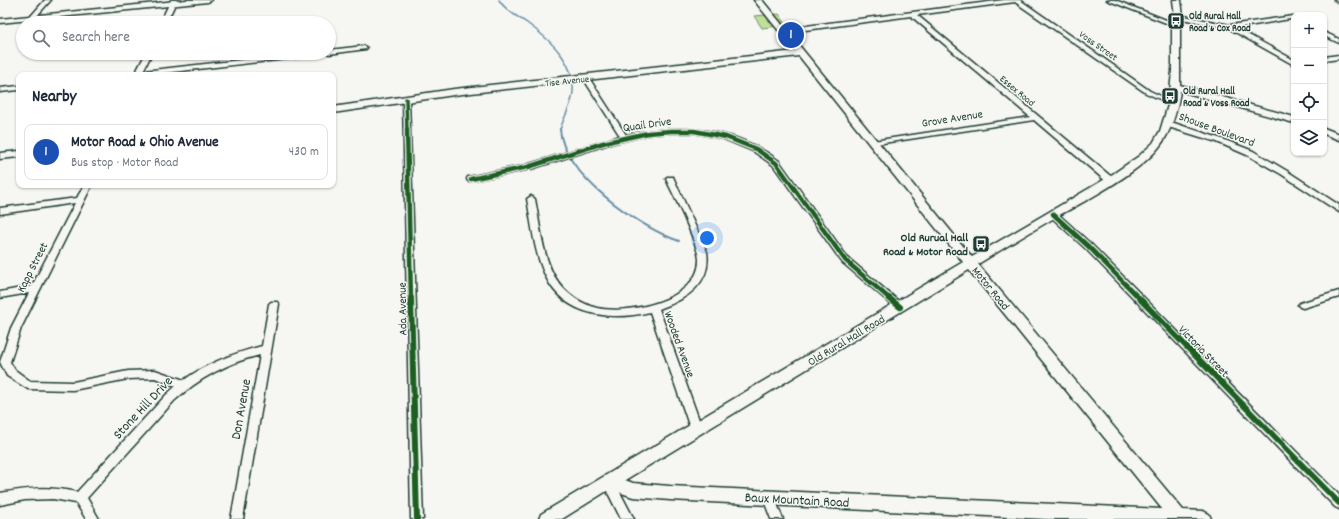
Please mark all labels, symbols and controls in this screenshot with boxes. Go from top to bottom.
place label: Old Rural Hall Road & Cox Road [1189,10,1251,36]
bus stop icon: Old Rural Hall Road & Cox Road [1166,11,1186,31]
map controls [1291,12,1327,156]
button: + [1291,12,1327,48]
search box [16,16,336,60]
pin: 1 [778,20,804,50]
icon: search [30,27,52,49]
text: Search here [62,27,130,49]
street label: Voss Street [1076,28,1120,65]
button: − [1291,48,1327,84]
street label: Tise Avenue [545,73,590,91]
street label: Essex Road [996,73,1038,111]
button: locate [1291,84,1327,120]
place label: Old Rural Hall Road & Voss Road [1183,85,1250,111]
text: Nearby [32,86,76,110]
bus stop icon: Old Rural Hall Road & Voss Road [1160,86,1180,106]
street label: Grove Avenue [920,106,984,133]
street label: Shouse Boulevard [1176,109,1257,152]
street label: Quail Drive [622,114,673,137]
button: layers [1291,120,1327,156]
text: Motor Road & Ohio Avenue [71,132,219,154]
text: 1 [45,143,47,162]
text: 430 m [289,143,319,162]
text: Bus stop · Motor Road [71,154,178,173]
your location [697,228,717,248]
place label: Old Rurual Hall Road & Motor Road [883,230,968,261]
bus stop icon: Old Rurual Hall Road & Motor Road [971,234,991,254]
street label: Kapp Street [13,239,53,296]
street label: Motor Road [967,263,1013,314]
street label: Ada Avenue [395,282,412,336]
street label: Wooded Avenue [659,309,698,380]
street label: Old Rural Hall Road [805,311,889,371]
street label: Victoria Street [1174,322,1233,382]
street label: Stone Hill Drive [109,372,178,444]
street label: Don Avenue [227,377,257,441]
street label: Baux Mountain Road [744,488,850,514]

